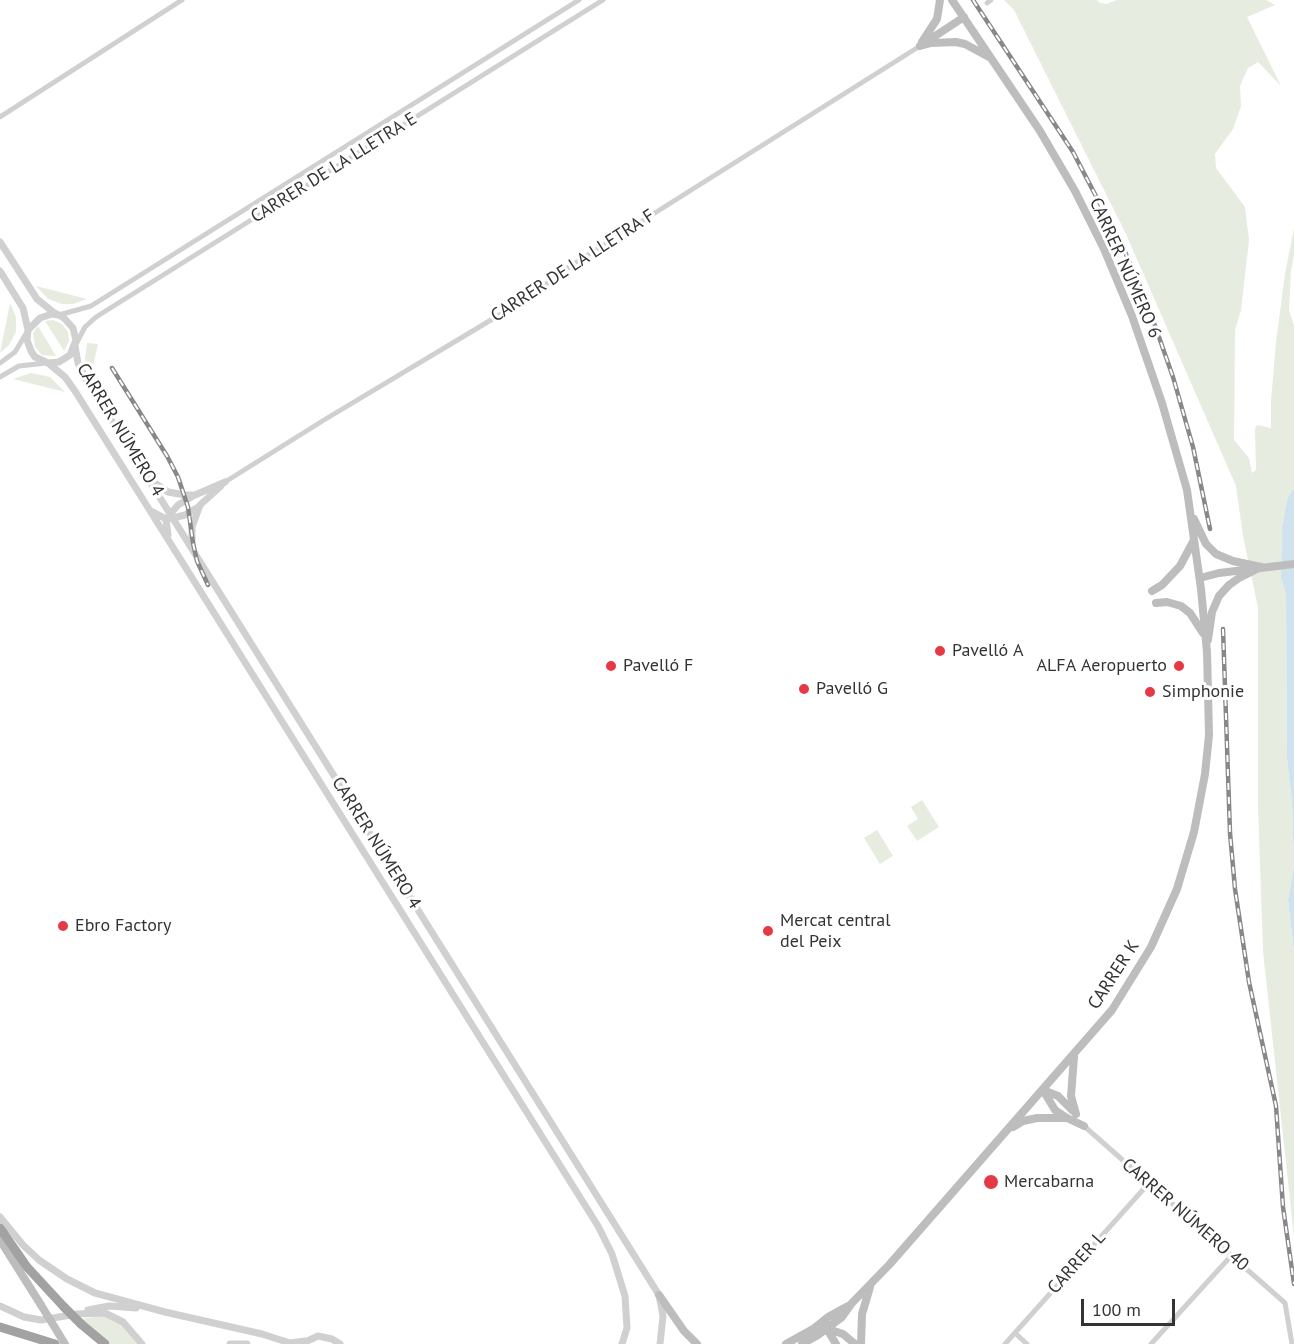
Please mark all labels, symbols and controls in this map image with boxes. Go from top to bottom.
street label: CARRER DE LA LLETRA E [247,108,421,228]
street label: CARRER NÚMERO 6 [1084,194,1166,342]
street label: CARRER DE LA LLETRA F [487,205,659,327]
street label: CARRER NÚMERO 4 [72,360,168,500]
place label: Pavelló A [952,640,1023,662]
marker: Pavelló A [933,644,947,658]
place label: Pavelló F [623,655,693,677]
place label: ALFA Aeropuerto [1037,655,1167,677]
marker: Pavelló F [604,659,618,673]
marker: ALFA Aeropuerto [1172,659,1186,673]
place label: Pavelló G [816,678,888,700]
place label: Simphonie [1162,681,1244,703]
marker: Pavelló G [797,682,811,696]
marker: Simphonie [1143,685,1157,699]
street label: CARRER NÚMERO 4 [327,773,425,913]
place label: Mercat central del Peix [780,910,891,952]
place label: Ebro Factory [75,915,171,937]
marker: Ebro Factory [56,919,70,933]
marker: Mercat central del Peix [761,924,775,938]
street label: CARRER K [1084,936,1144,1014]
street label: CARRER NÚMERO 40 [1117,1154,1253,1276]
place label: Mercabarna [1004,1171,1094,1193]
marker: Mercabarna [982,1173,1000,1191]
street label: CARRER L [1043,1227,1111,1299]
scale bar [1084,1287,1178,1325]
text: 100 m [1092,1298,1141,1321]

